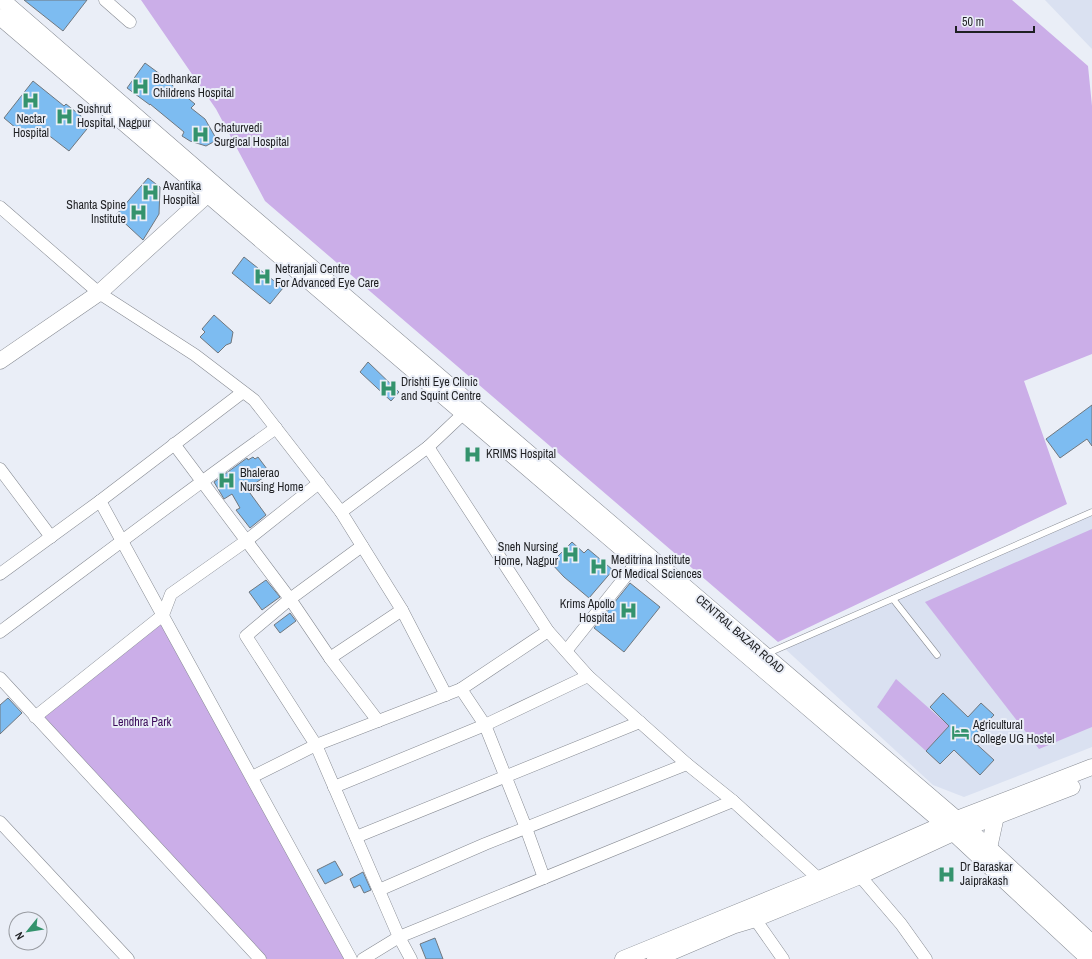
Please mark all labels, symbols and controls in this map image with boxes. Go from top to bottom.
scale bar [956,8,1034,34]
text: 50 m [962,14,984,30]
place label: Bodhankar Childrens Hospital [153,71,234,101]
hospital icon: Bodhankar Childrens Hospital [130,76,150,96]
hospital icon: Nectar Hospital [21,90,41,110]
place label: Sushrut Hospital, Nagpur [77,101,152,131]
hospital icon: Sushrut Hospital, Nagpur [54,106,74,126]
place label: Nectar Hospital [13,111,49,141]
place label: Chaturvedi Surgical Hospital [214,120,289,150]
hospital icon: Chaturvedi Surgical Hospital [191,125,211,145]
place label: Avantika Hospital [162,178,202,208]
hospital icon: Avantika Hospital [140,183,160,203]
place label: Shanta Spine Institute [66,197,126,227]
hospital icon: Shanta Spine Institute [129,202,149,222]
place label: Netranjali Centre For Advanced Eye Care [275,261,379,291]
hospital icon: Netranjali Centre For Advanced Eye Care [252,266,272,286]
place label: Drishti Eye Clinic and Squint Centre [401,374,481,404]
hospital icon: Drishti Eye Clinic and Squint Centre [378,379,398,399]
hospital icon: KRIMS Hospital [463,444,483,464]
place label: KRIMS Hospital [486,446,556,462]
place label: Bhalerao Nursing Home [240,465,303,495]
hospital icon: Bhalerao Nursing Home [217,470,237,490]
place label: Sneh Nursing Home, Nagpur [494,539,559,569]
hospital icon: Sneh Nursing Home, Nagpur [561,544,581,564]
place label: Meditrina Institute Of Medical Sciences [611,552,702,582]
hospital icon: Meditrina Institute Of Medical Sciences [588,557,608,577]
street label: CENTRAL BAZAR ROAD [692,591,788,677]
place label: Krims Apollo Hospital [560,596,615,626]
hospital icon: Krims Apollo Hospital [618,601,638,621]
park label: Lendhra Park [112,714,172,730]
place label: Agricultural College UG Hostel [972,717,1054,747]
hotel icon: Agricultural College UG Hostel [950,722,970,742]
place label: Dr Baraskar Jaiprakash [960,859,1013,889]
hospital icon: Dr Baraskar Jaiprakash [937,864,957,884]
north arrow [8,911,48,951]
text: N [12,930,27,942]

